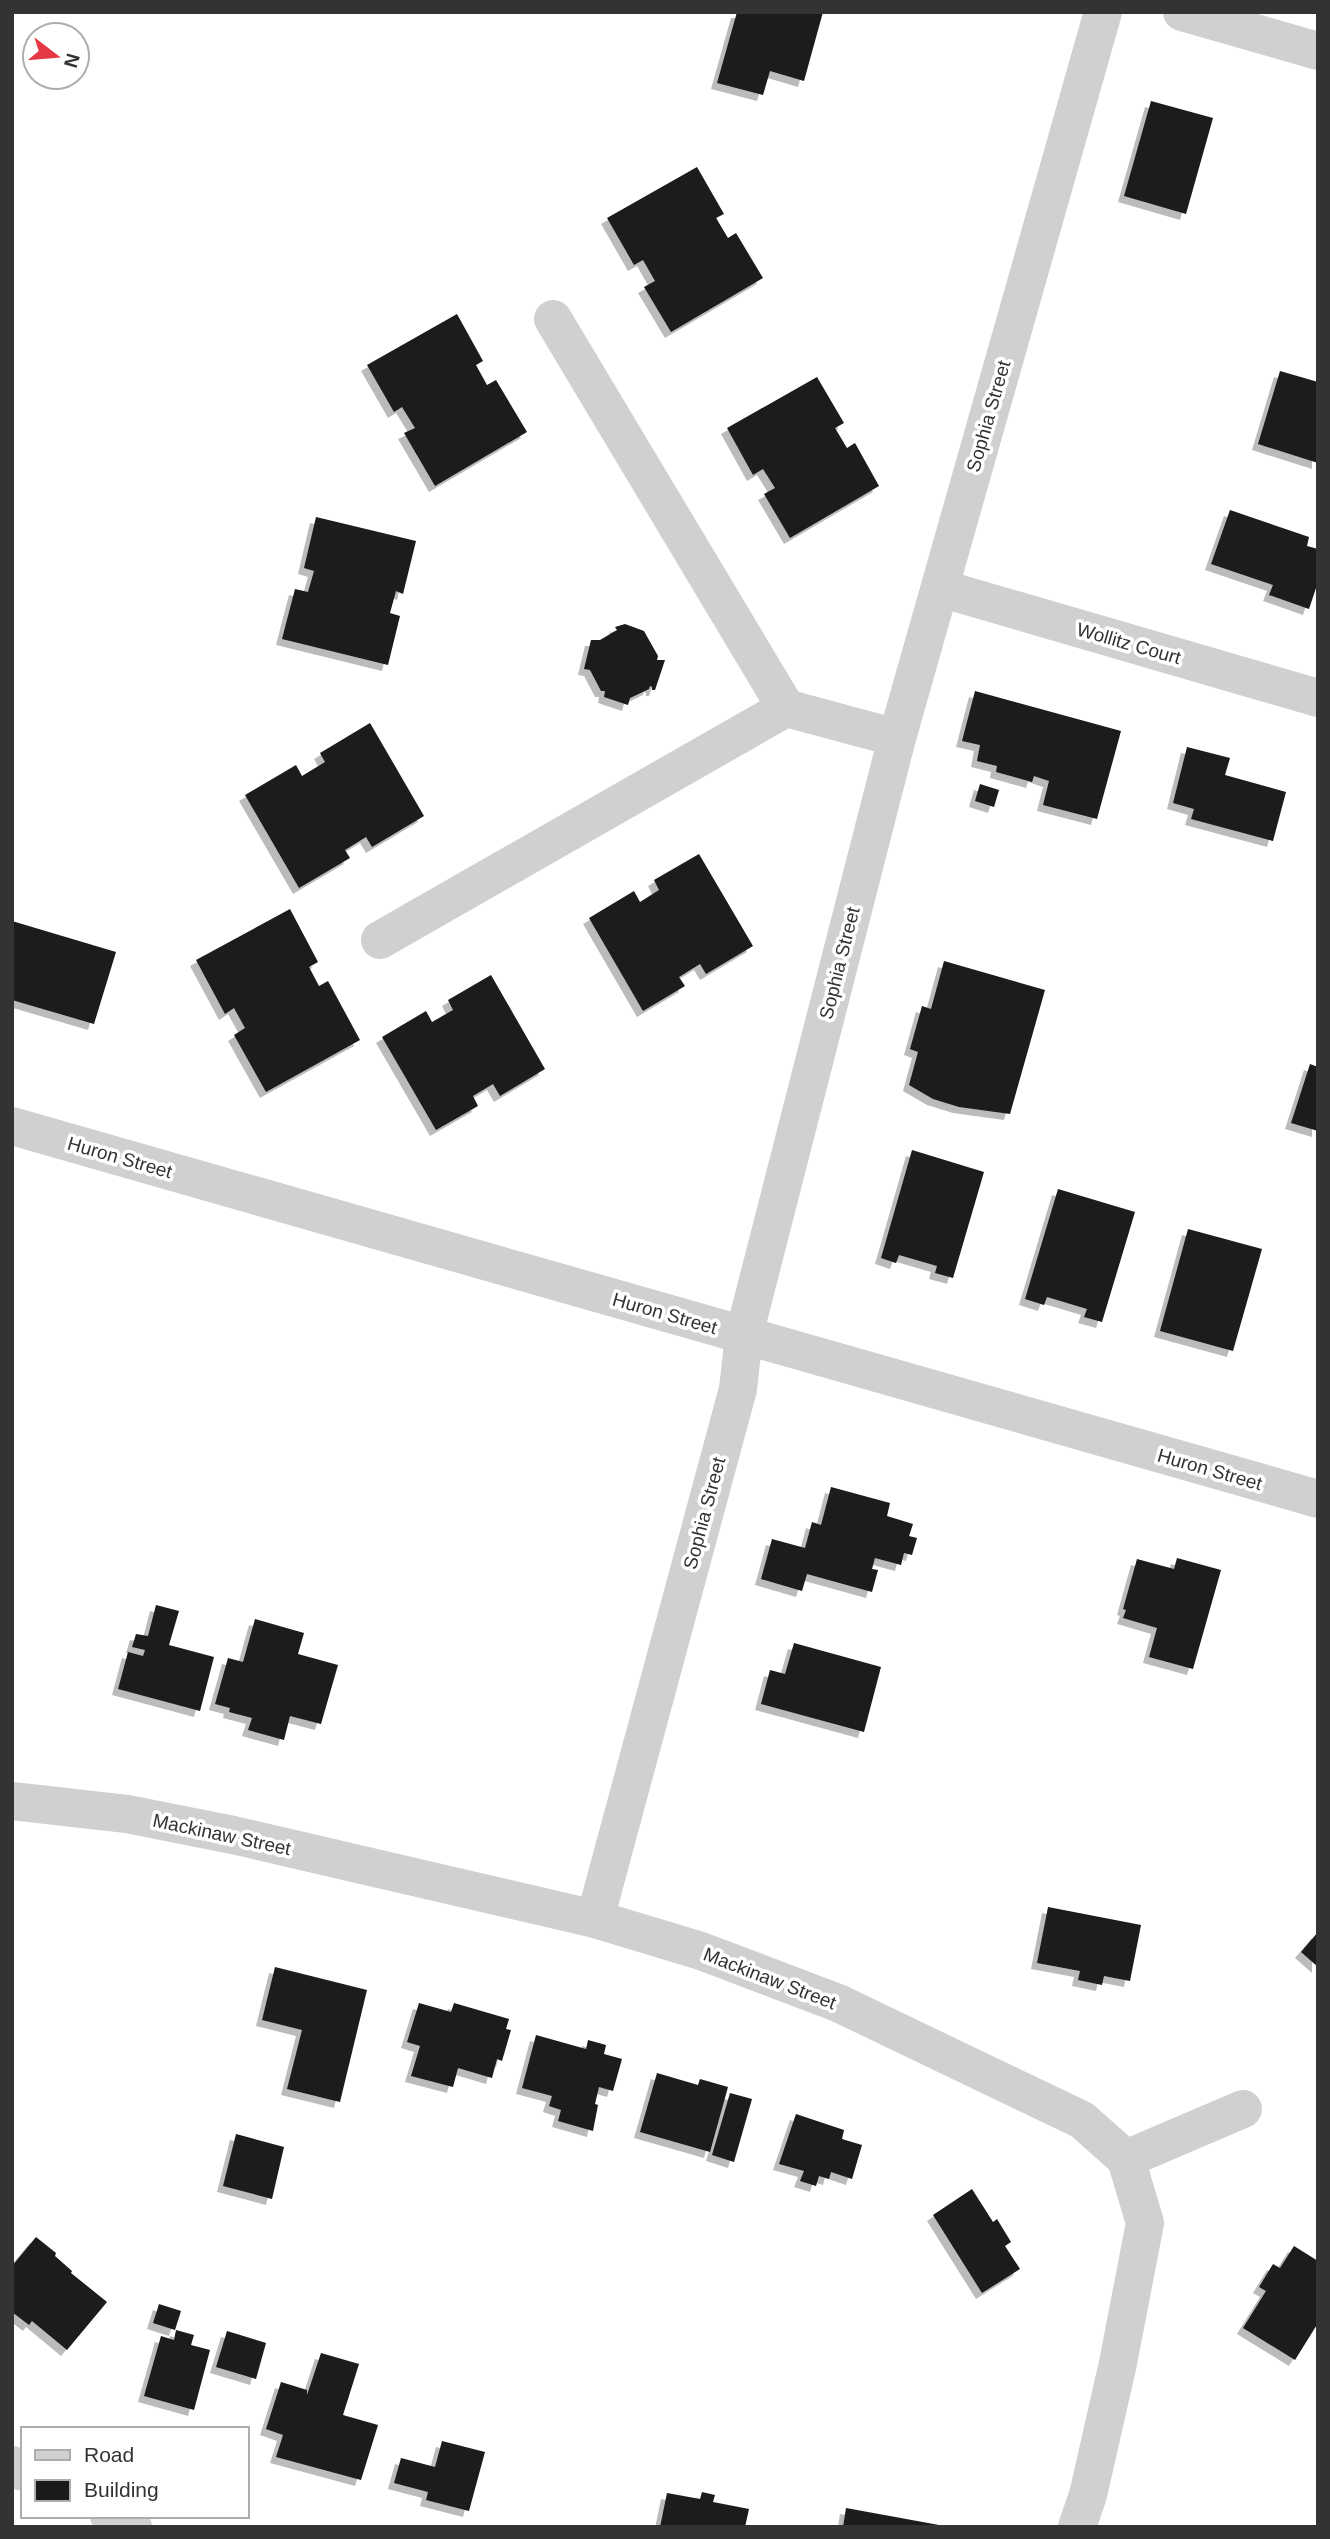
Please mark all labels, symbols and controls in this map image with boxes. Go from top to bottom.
north arrow [21,21,91,91]
text: N [60,51,84,70]
street label: Sophia Street [963,357,1015,474]
street label: Wollitz Court [1074,619,1184,669]
street label: Sophia Street [815,904,864,1022]
street label: Huron Street [65,1133,175,1183]
street label: Huron Street [610,1289,720,1339]
street label: Huron Street [1155,1445,1265,1495]
street label: Sophia Street [679,1454,730,1571]
street label: Mackinaw Street [151,1810,293,1860]
street label: Mackinaw Street [700,1943,840,2014]
legend [21,2427,248,2518]
text: Road [84,2443,134,2466]
text: Building [84,2478,159,2501]

